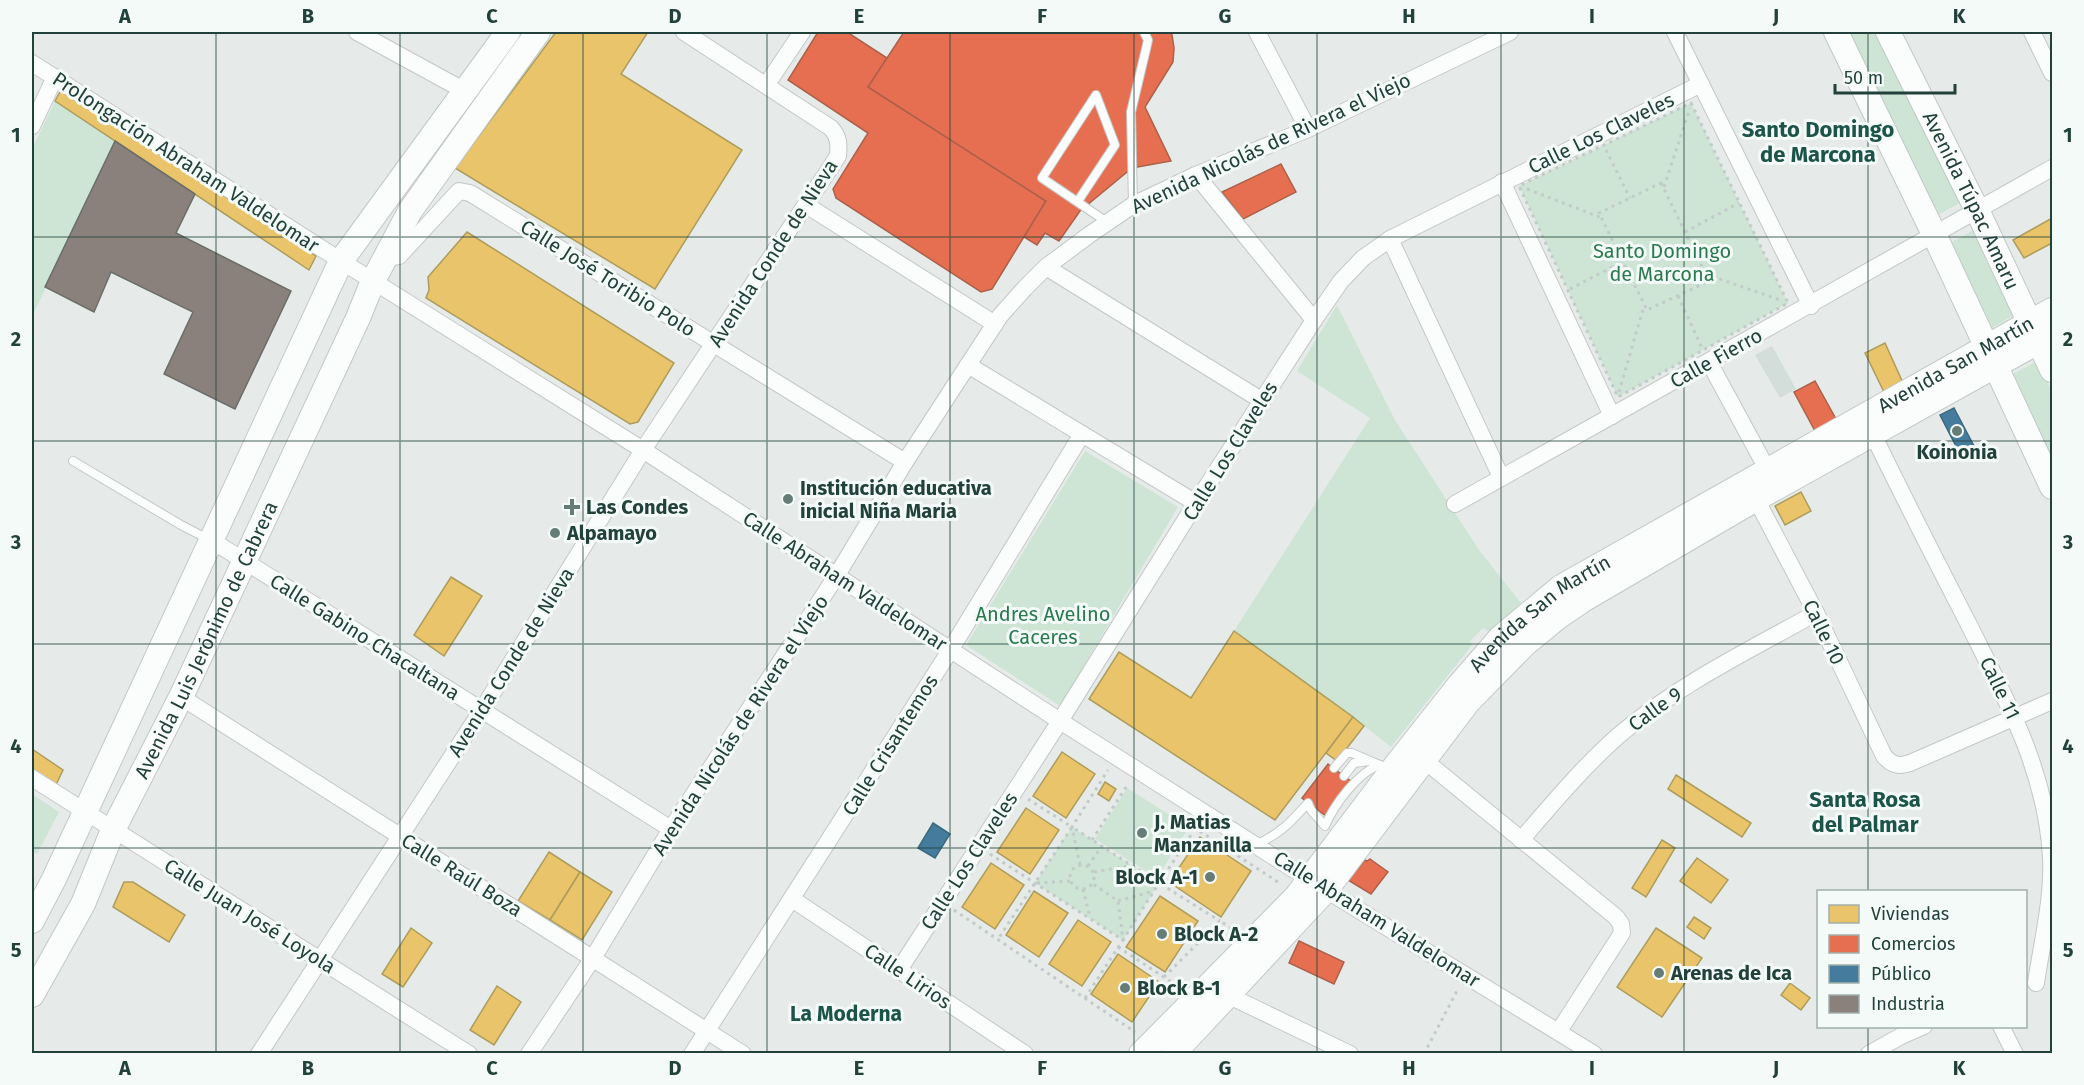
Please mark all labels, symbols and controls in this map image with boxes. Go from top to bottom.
text: A [118,4,132,28]
text: B [302,4,314,28]
text: C [486,4,498,28]
text: D [668,4,682,28]
text: E [854,4,864,28]
text: F [1037,4,1047,28]
text: G [1219,4,1231,28]
text: H [1402,4,1416,28]
text: I [1589,4,1595,28]
text: J [1772,4,1779,28]
text: K [1953,4,1966,28]
scale bar [1835,57,1955,95]
street label: Prolongación Abraham Valdelomar [48,67,324,257]
text: 50 m [1844,67,1883,89]
street label: Avenida Nicolás de Rivera el Viejo [1127,68,1415,218]
street label: Calle Los Claveles [1524,87,1678,179]
street label: Avenida Túpac Amaru [1918,107,2025,293]
district label: Santo Domingo de Marcona [1742,116,1894,168]
text: 1 [11,123,21,147]
text: 1 [2063,123,2073,147]
street label: Avenida Conde de Nieva [703,155,843,351]
street label: Calle José Toribio Polo [516,214,700,342]
park label: Santo Domingo de Marcona [1593,239,1731,286]
street label: Avenida San Martín [1873,311,2038,418]
street label: Calle Fierro [1666,323,1766,393]
text: 2 [11,327,21,351]
text: 2 [2063,327,2073,351]
street label: Calle Los Claveles [1178,377,1282,525]
marker: Koinonia [1950,424,1964,438]
place label: Koinonia [1917,440,1998,464]
place label: Institución educativa inicial Niña Maria [800,476,992,523]
marker: Institución educativa inicial Niña Maria [781,492,795,506]
place label: Las Condes [586,495,689,519]
street label: Avenida Luis Jerónimo de Cabrera [129,497,283,782]
marker: Las Condes [563,498,581,516]
street label: Calle Abraham Valdelomar [738,506,952,656]
place label: Alpamayo [566,521,657,545]
marker: Alpamayo [548,526,562,540]
text: 3 [10,530,21,554]
text: 3 [2062,530,2073,554]
street label: Avenida San Martín [1464,550,1615,677]
street label: Avenida Conde de Nieva [443,563,579,761]
street label: Calle Gabino Chacaltana [266,569,464,705]
street label: Avenida Nicolás de Rivera el Viejo [647,590,833,860]
street label: Calle 10 [1798,596,1850,668]
park label: Andres Avelino Caceres [976,602,1110,649]
street label: Calle 11 [1975,653,2025,723]
street label: Calle Crisantemos [837,670,943,820]
street label: Calle 9 [1624,682,1686,736]
text: 4 [10,734,22,758]
text: 4 [2062,734,2074,758]
district label: Santa Rosa del Palmar [1809,786,1921,838]
street label: Calle Los Claveles [916,788,1022,934]
place label: J. Matias Manzanilla [1153,810,1252,857]
marker: J. Matias Manzanilla [1135,826,1149,840]
street label: Calle Raúl Boza [397,828,527,922]
street label: Calle Abraham Valdelomar [1269,846,1485,993]
street label: Calle Juan José Loyola [160,853,340,979]
place label: Block A-1 [1115,865,1198,889]
marker: Block A-1 [1203,870,1217,884]
legend [1817,890,2027,1028]
text: Viviendas [1871,903,1949,925]
place label: Block A-2 [1174,922,1258,946]
marker: Block A-2 [1155,927,1169,941]
text: Comercios [1871,933,1955,955]
text: 5 [11,938,22,962]
street label: Calle Lirios [860,938,956,1014]
text: 5 [2063,938,2074,962]
place label: Arenas de Ica [1670,961,1792,985]
text: Público [1871,963,1931,985]
marker: Arenas de Ica [1652,966,1666,980]
place label: Block B-1 [1137,976,1221,1000]
marker: Block B-1 [1118,981,1132,995]
text: Industria [1871,993,1945,1015]
district label: La Moderna [790,1001,902,1027]
text: A [118,1056,132,1080]
text: B [302,1056,314,1080]
text: C [486,1056,498,1080]
text: D [668,1056,682,1080]
text: E [854,1056,864,1080]
text: F [1037,1056,1047,1080]
text: G [1219,1056,1231,1080]
text: H [1402,1056,1416,1080]
text: I [1589,1056,1595,1080]
text: J [1772,1056,1779,1080]
text: K [1953,1056,1966,1080]

